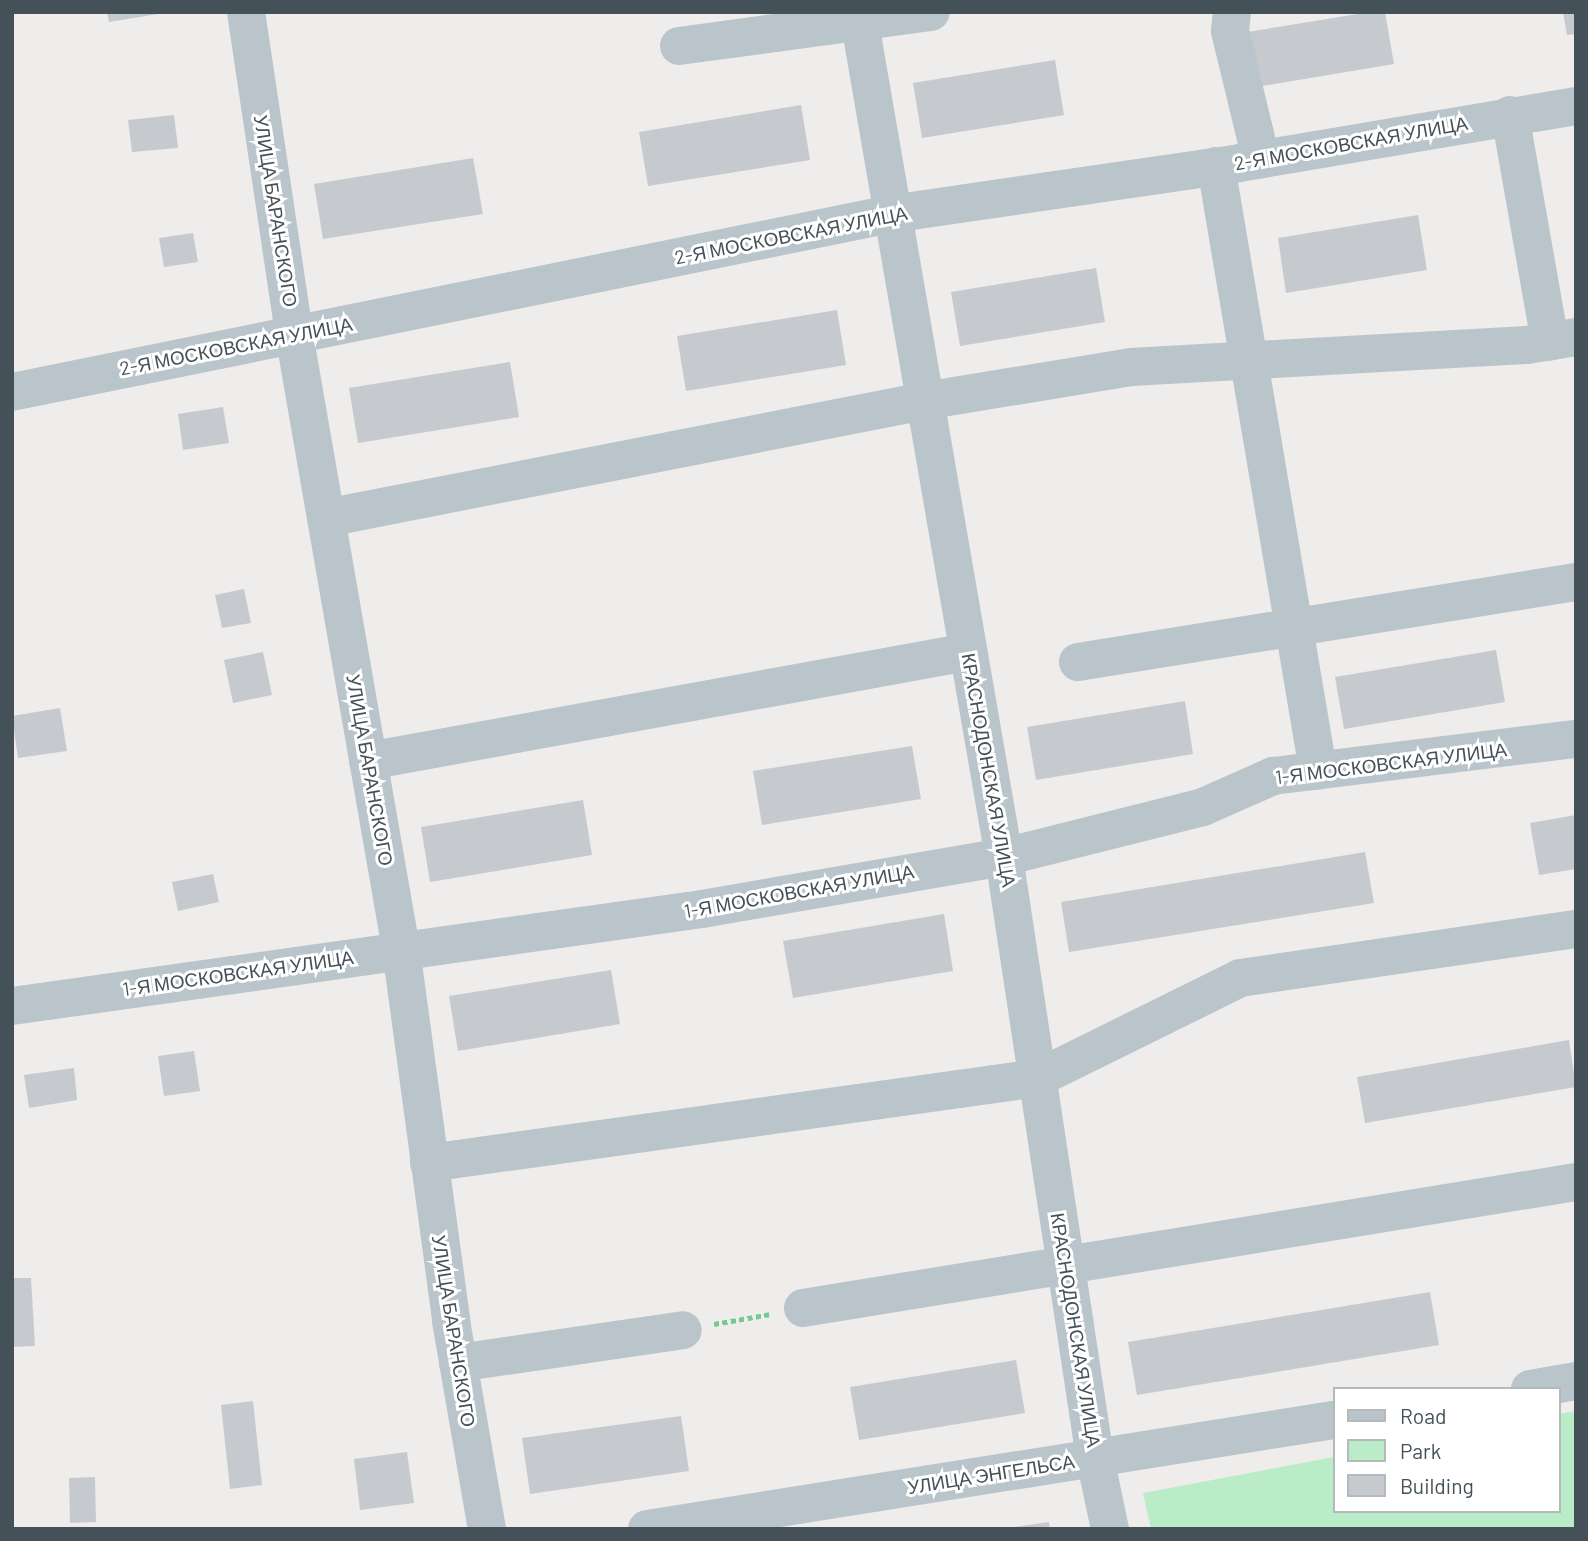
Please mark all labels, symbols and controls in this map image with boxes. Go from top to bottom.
street label: 2-Я МОСКОВСКАЯ УЛИЦА [1233,111,1469,175]
street label: УЛИЦА БАРАНСКОГО [250,113,302,309]
street label: 2-Я МОСКОВСКАЯ УЛИЦА [673,201,909,269]
street label: 2-Я МОСКОВСКАЯ УЛИЦА [118,312,354,380]
street label: КРАСНОДОНСКАЯ УЛИЦА [957,651,1021,889]
street label: УЛИЦА БАРАНСКОГО [342,673,398,867]
street label: 1-Я МОСКОВСКАЯ УЛИЦА [1274,737,1508,789]
street label: 1-Я МОСКОВСКАЯ УЛИЦА [682,860,916,922]
street label: 1-Я МОСКОВСКАЯ УЛИЦА [121,946,355,1000]
street label: КРАСНОДОНСКАЯ УЛИЦА [1046,1211,1106,1449]
street label: УЛИЦА БАРАНСКОГО [428,1233,480,1429]
legend [1332,1387,1560,1513]
text: Road [1400,1403,1446,1428]
text: Park [1400,1438,1441,1463]
street label: УЛИЦА ЭНГЕЛЬСА [906,1450,1076,1498]
text: Building [1400,1473,1474,1498]

